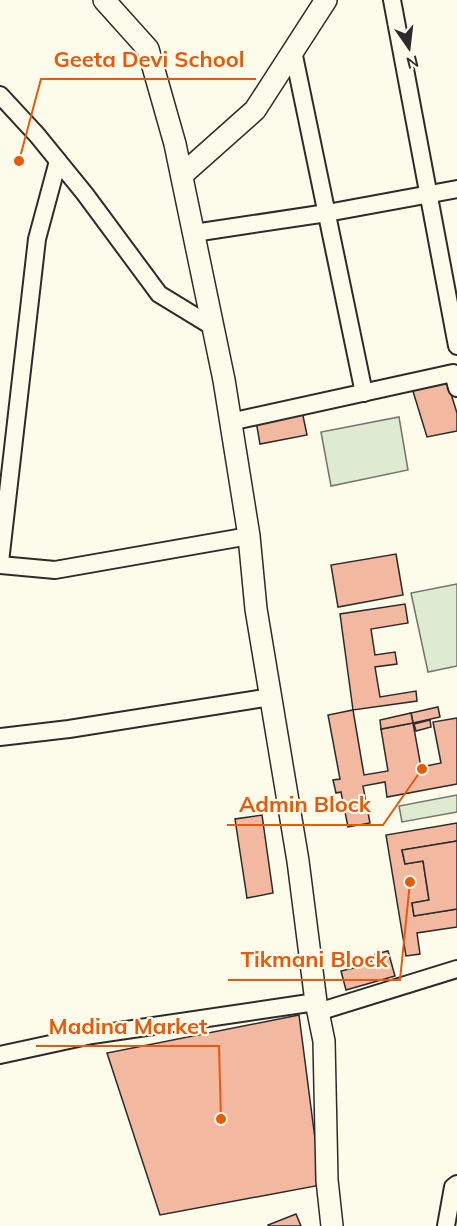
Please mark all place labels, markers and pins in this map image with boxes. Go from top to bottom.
callout: Geeta Devi School [41,39,256,79]
callout: Admin Block [227,785,383,825]
callout: Tikmani Block [228,940,400,980]
callout: Madina Market [36,1006,219,1046]

